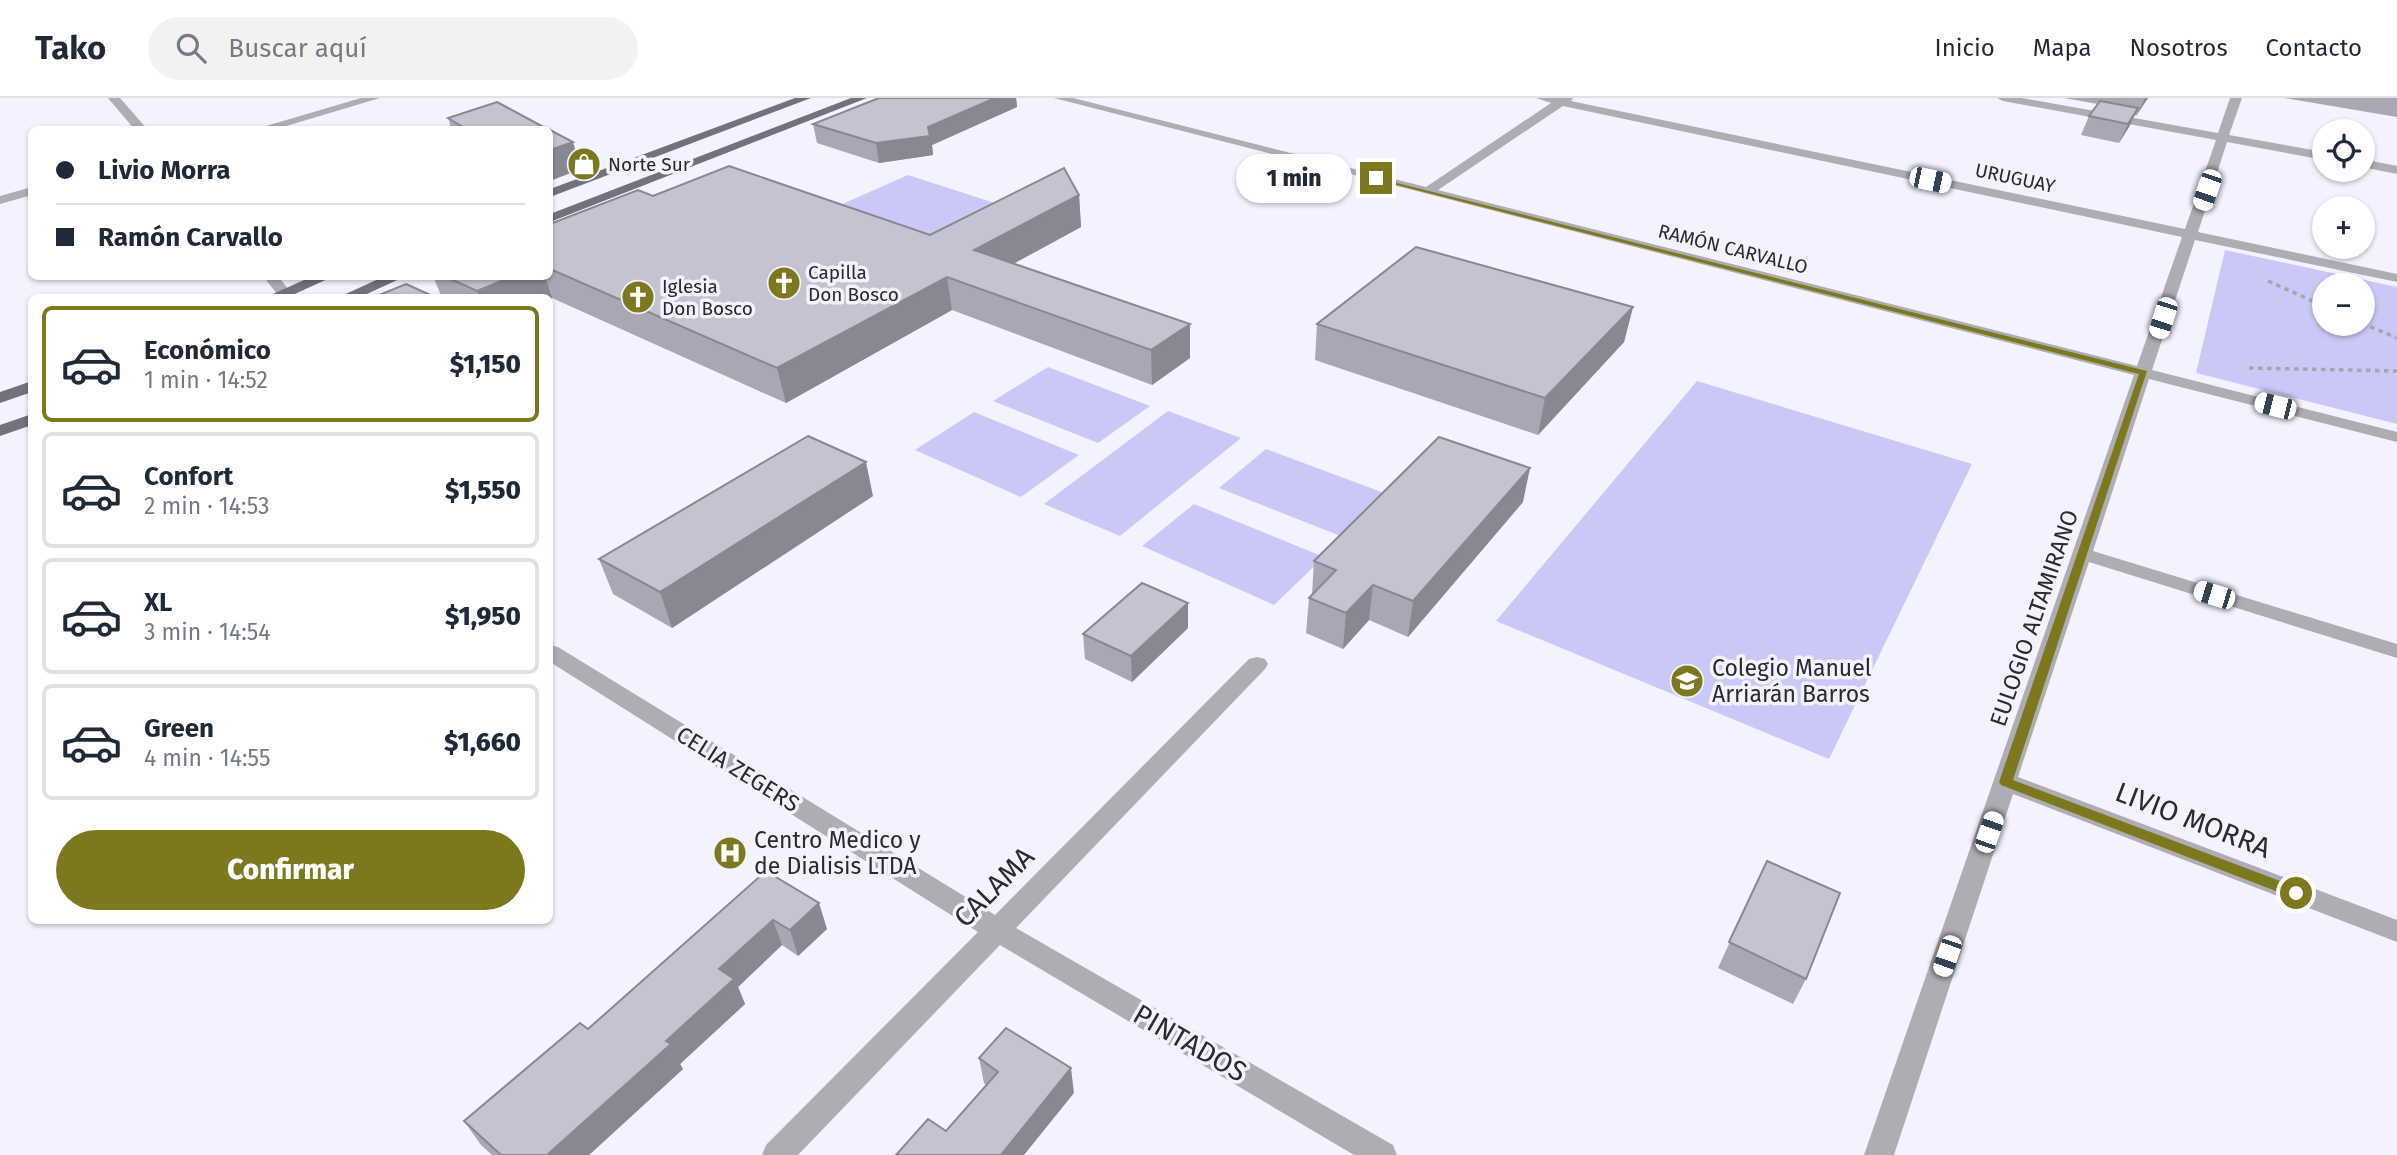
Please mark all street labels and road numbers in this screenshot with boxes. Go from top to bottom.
street label: URUGUAY [1973,158,2058,198]
street label: RAMÓN CARVALLO [1656,219,1810,279]
street label: EULOGIO ALTAMIRANO [1984,506,2084,730]
street label: CELIA ZEGERS [671,720,805,818]
street label: LIVIO MORRA [2111,775,2275,865]
street label: CALAMA [947,840,1041,934]
street label: PINTADOS [1127,997,1253,1089]

